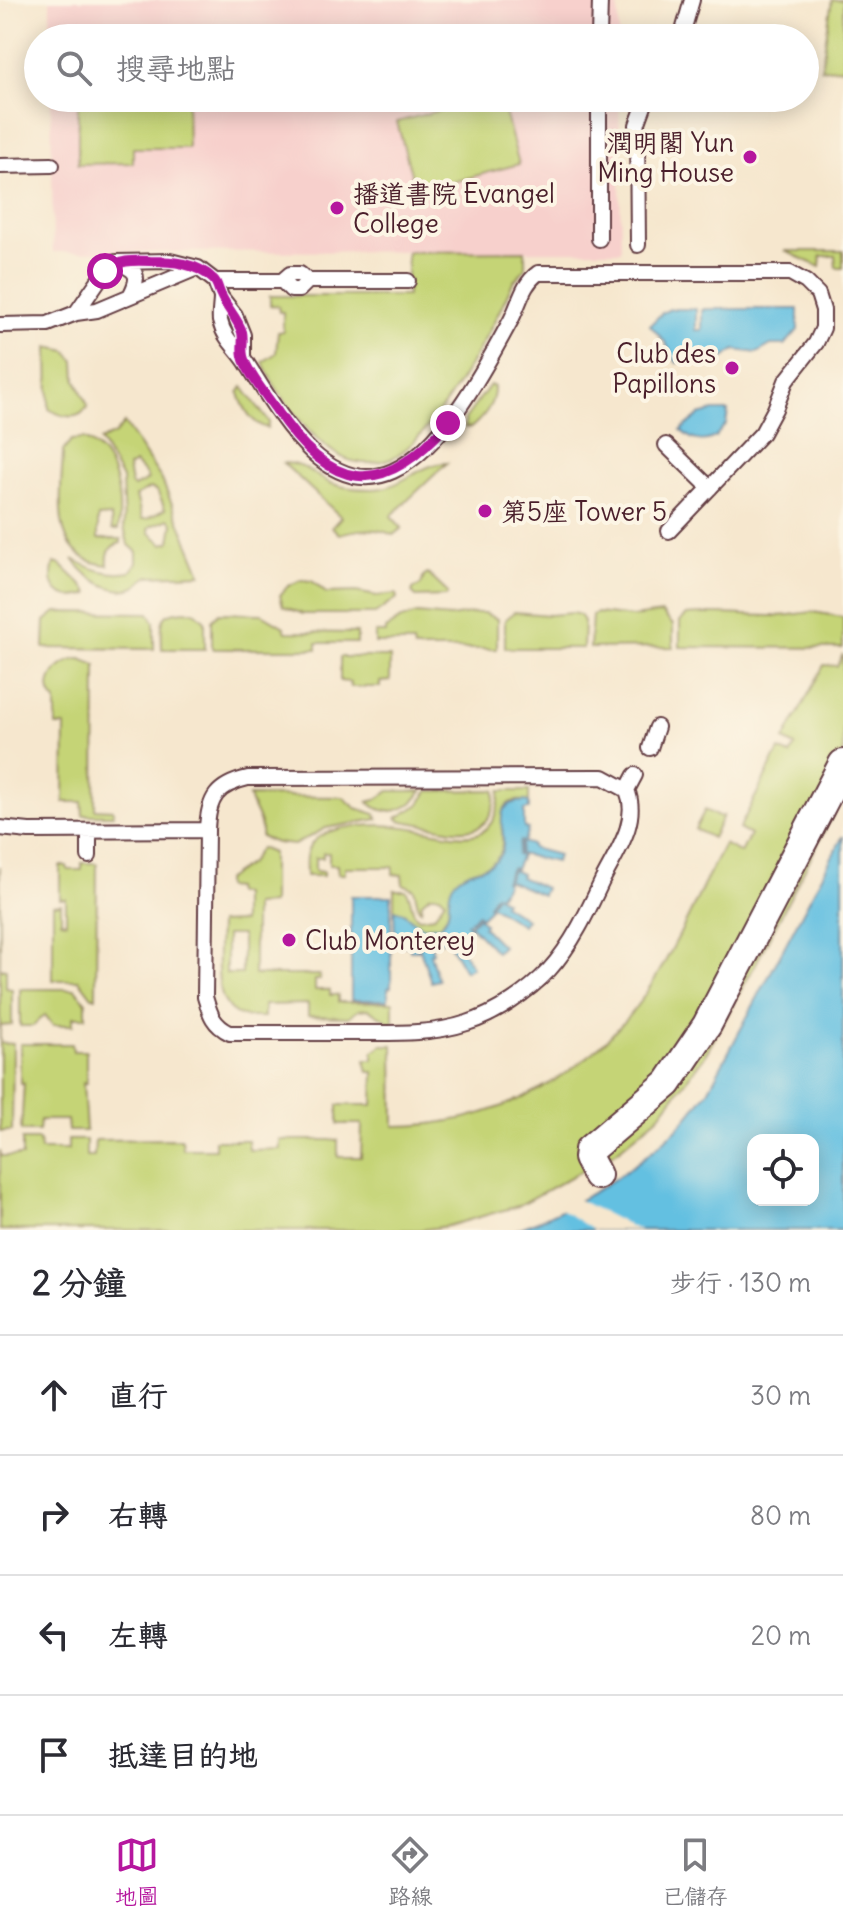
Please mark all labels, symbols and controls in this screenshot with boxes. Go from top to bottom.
search box [24,24,819,112]
icon: search [52,46,96,90]
text: 搜尋地點 [116,49,236,87]
place label: 潤明閣 Yun Ming House [597,126,734,189]
marker: 潤明閣 Yun Ming House [741,148,759,166]
place label: 播道書院 Evangel College [353,177,555,240]
marker: 播道書院 Evangel College [328,199,346,217]
route start [87,253,123,289]
place label: Club des Papillons [612,337,716,400]
marker: Club des Papillons [723,359,741,377]
route end [430,405,466,441]
place label: 第5座 Tower 5 [501,495,667,528]
marker: 第5座 Tower 5 [476,502,494,520]
place label: Club Monterey [305,924,475,957]
marker: Club Monterey [280,931,298,949]
map controls [747,1134,819,1206]
button: locate [747,1134,819,1206]
text: 2 分鐘 [32,1261,127,1304]
text: 步行 · 130 m [670,1266,811,1299]
icon: ahead [32,1373,76,1417]
text: 直行 [108,1376,168,1414]
text: 30 m [750,1379,811,1412]
icon: right [32,1493,76,1537]
text: 右轉 [108,1496,168,1534]
text: 80 m [750,1499,811,1532]
icon: left [32,1613,76,1657]
text: 左轉 [108,1616,168,1654]
text: 20 m [751,1619,811,1652]
icon: arrive [32,1733,76,1777]
text: 抵達目的地 [108,1736,258,1774]
tab: 地圖 [115,1833,159,1910]
tab: 路線 [388,1833,432,1910]
tab: 已儲存 [662,1833,728,1910]

